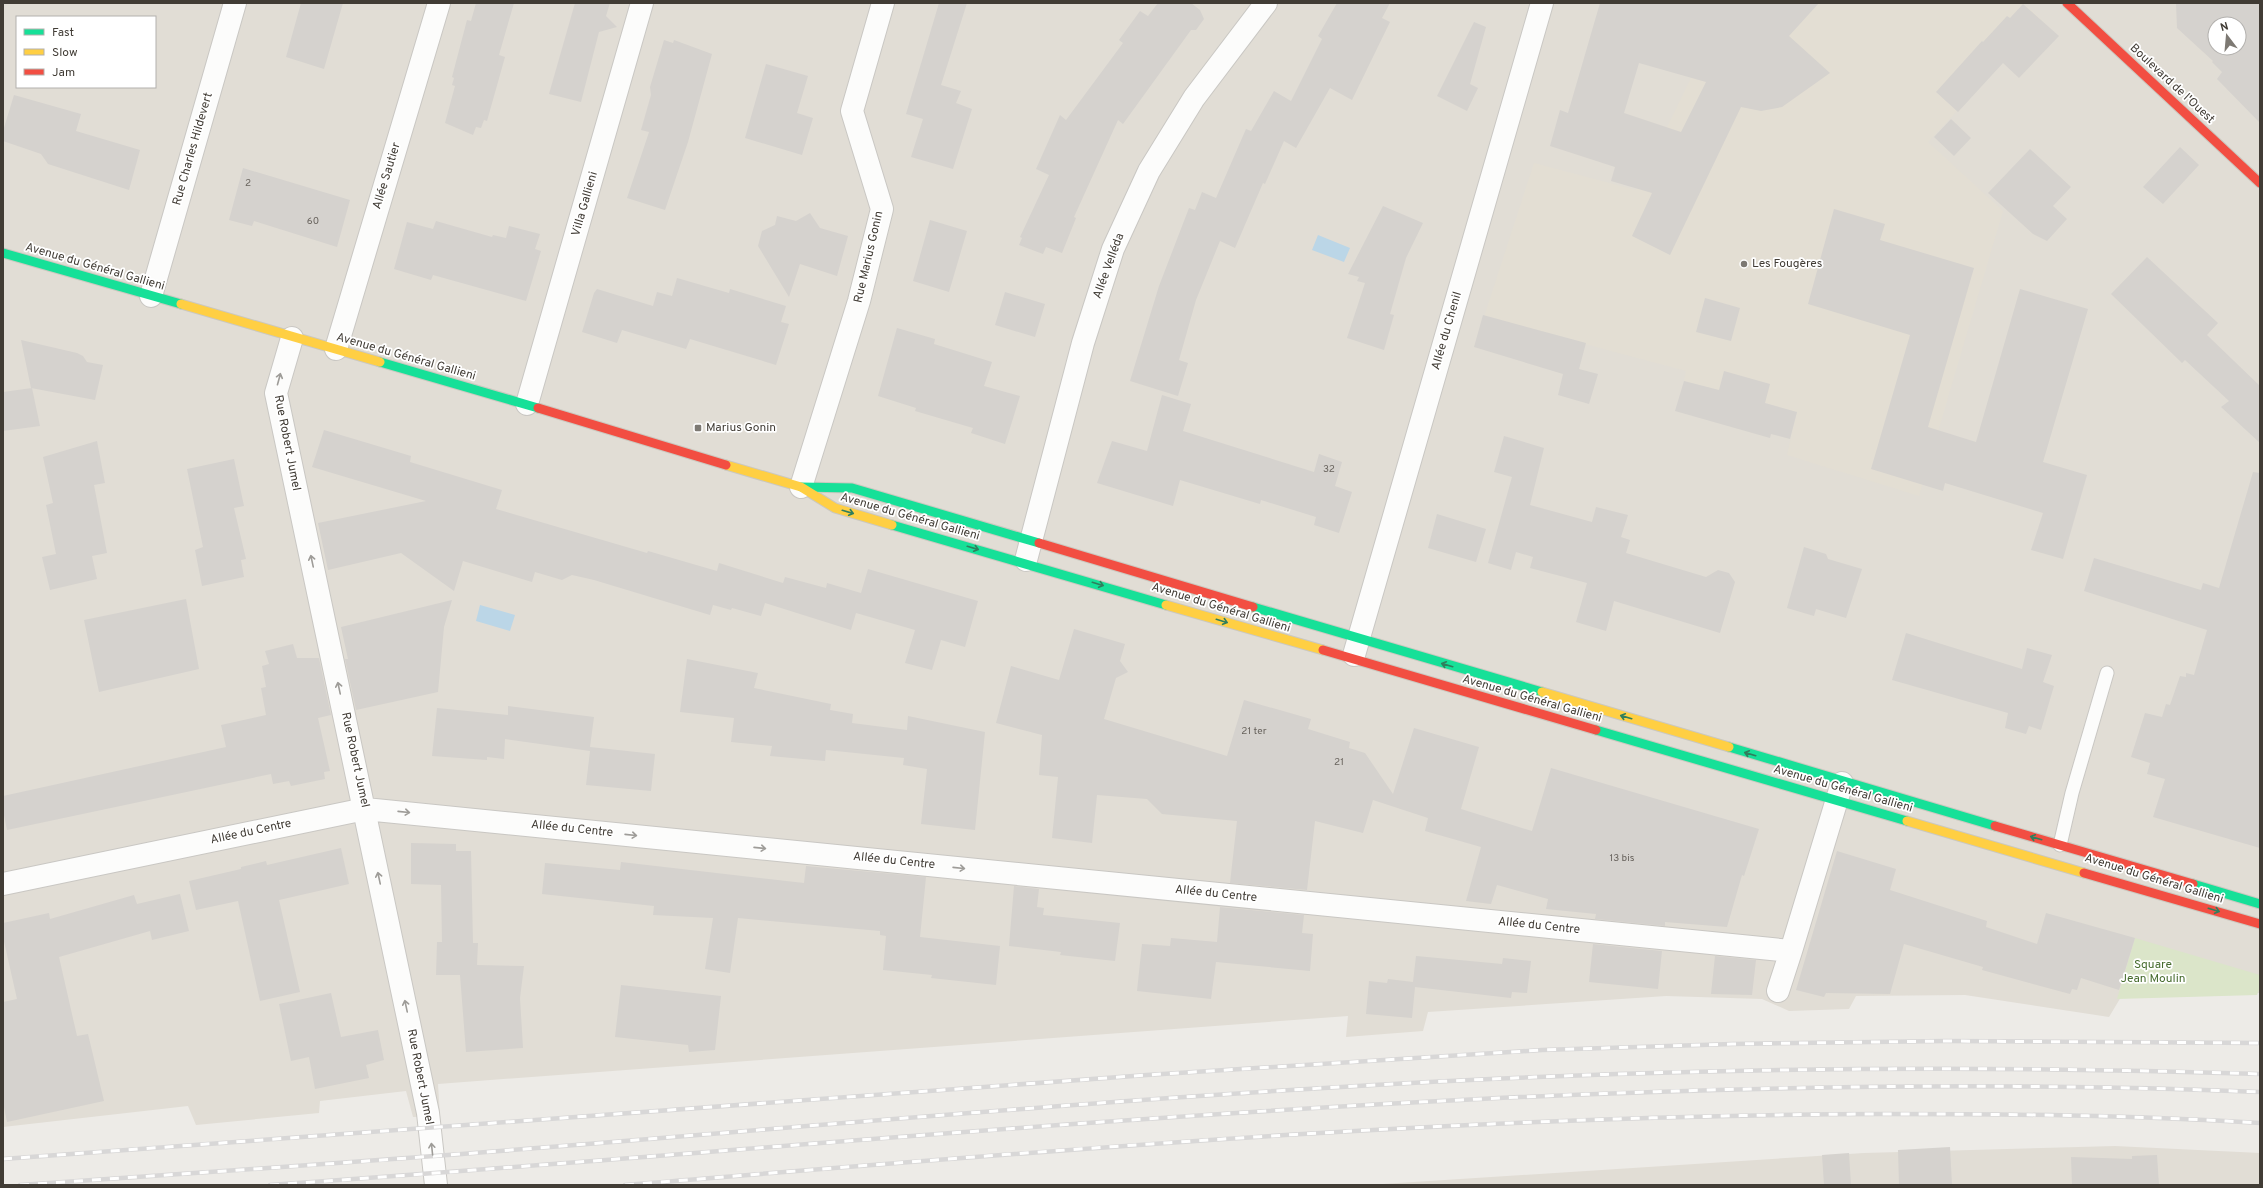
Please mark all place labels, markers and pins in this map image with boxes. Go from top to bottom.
place label: Les Fougères [1752,256,1822,272]
marker: Les Fougères [1739,259,1749,269]
place label: Marius Gonin [706,420,776,436]
marker: Marius Gonin [693,423,703,433]

